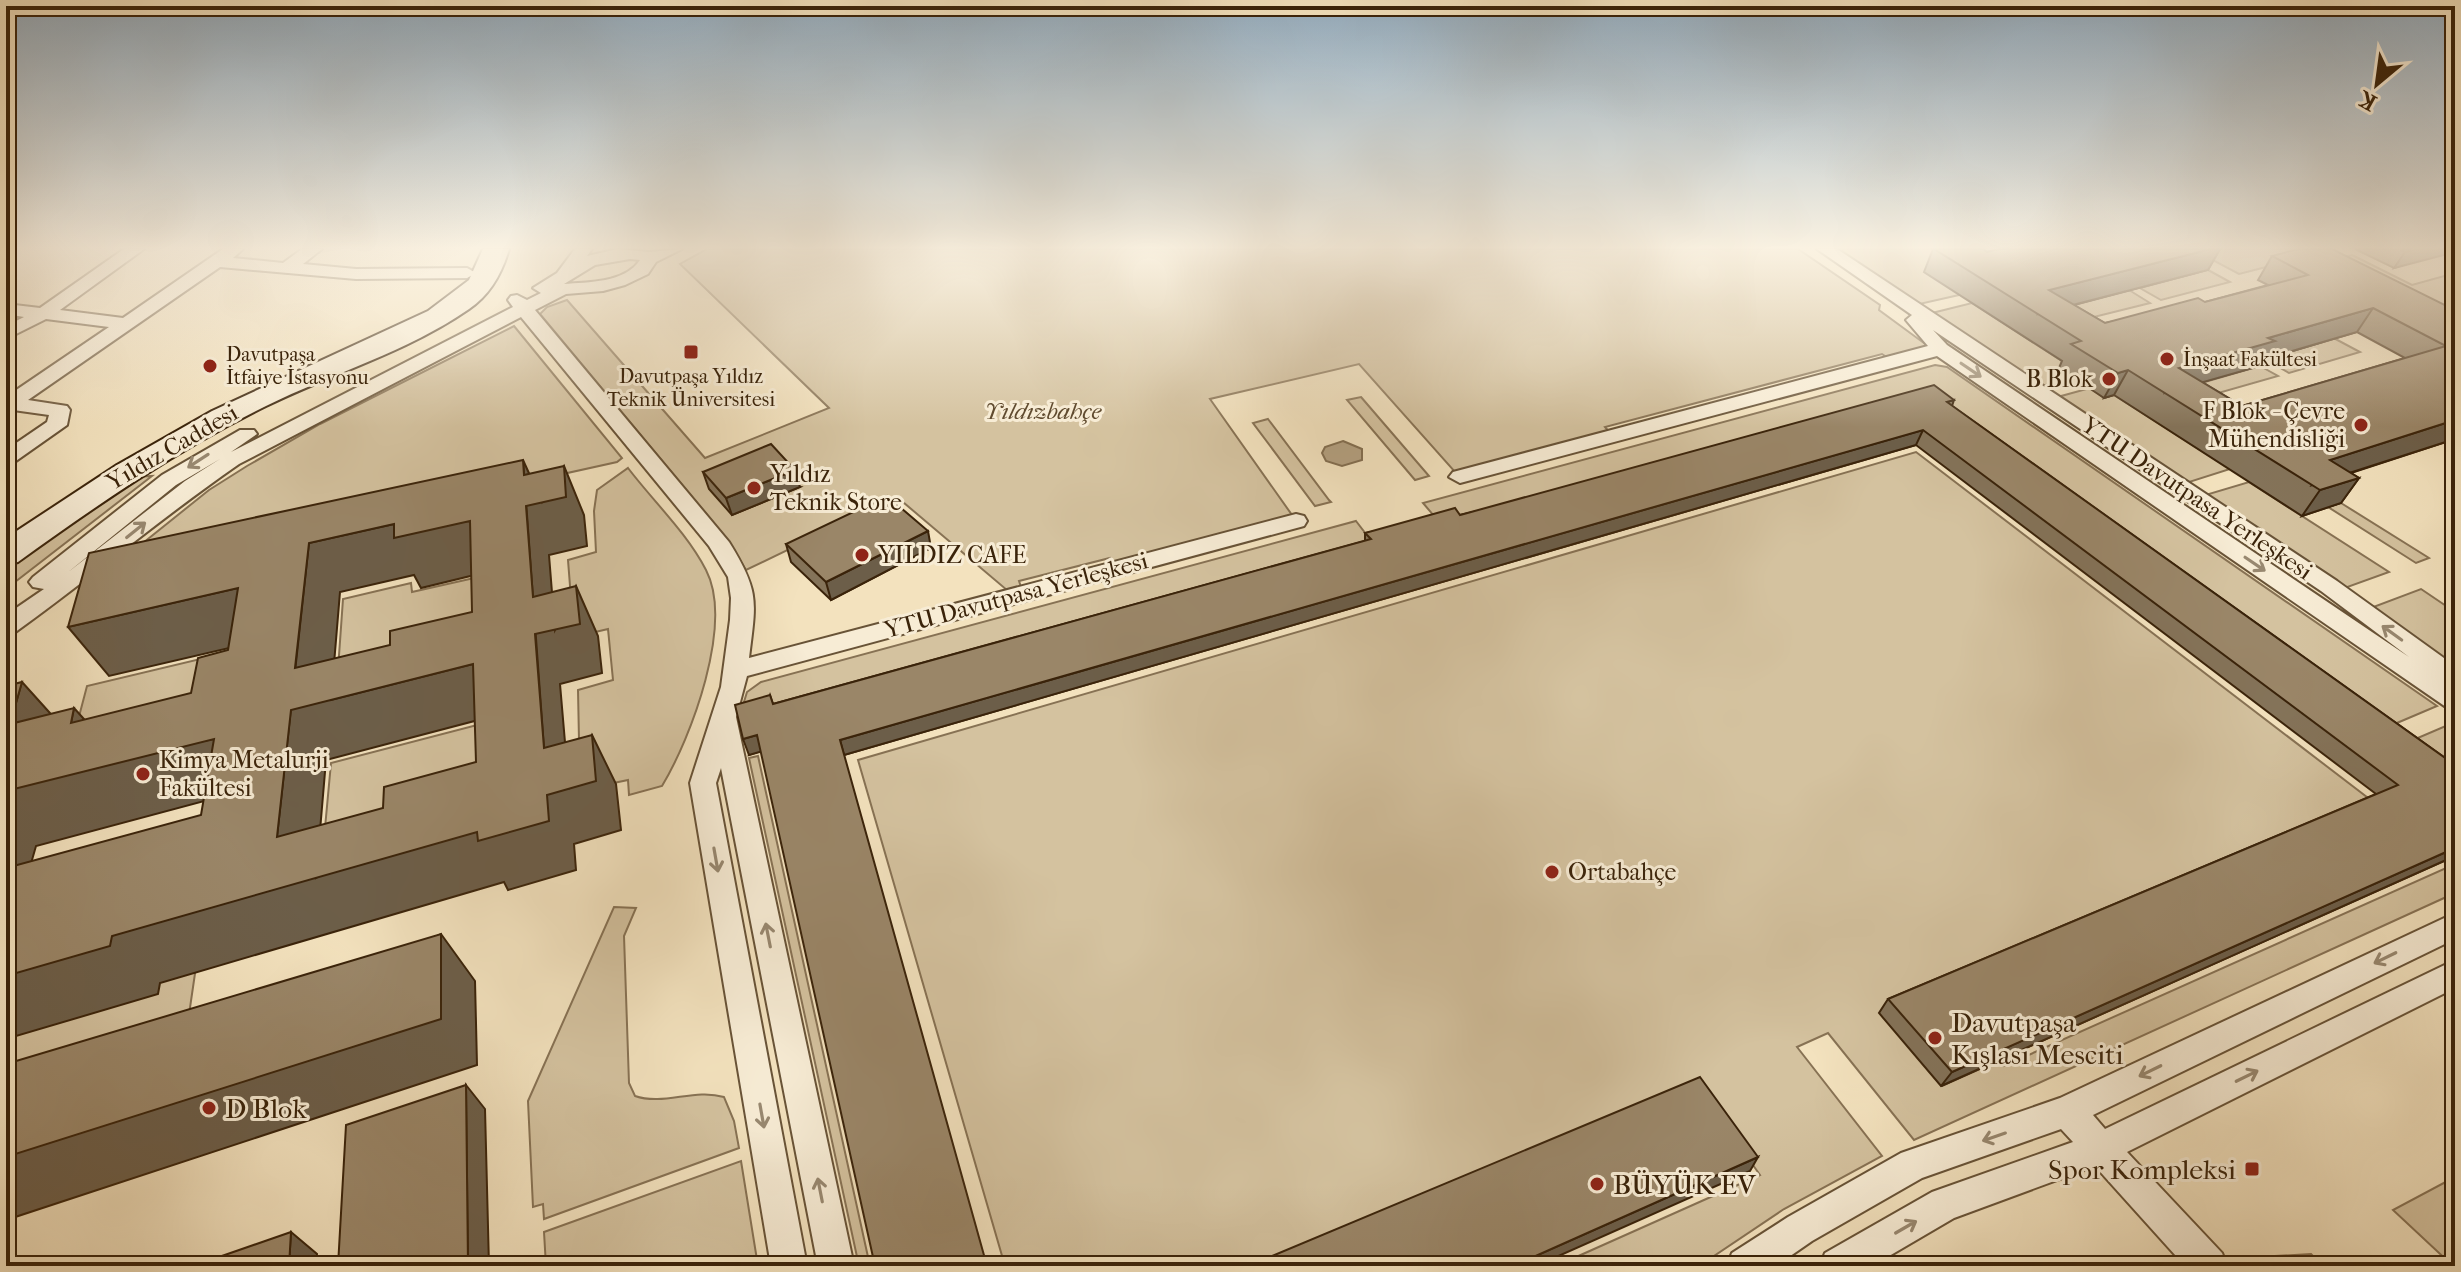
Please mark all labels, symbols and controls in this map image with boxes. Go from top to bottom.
north arrow [2337,44,2417,124]
text: K [2353,84,2381,116]
place label: Davutpaşa İtfaiye İstasyonu [226,343,369,389]
marker: Davutpaşa Yıldız Teknik Üniversitesi [682,343,700,361]
place label: İnşaat Fakültesi [2183,347,2317,371]
marker: İnşaat Fakültesi [2158,350,2176,368]
marker: Davutpaşa İtfaiye İstasyonu [201,357,219,375]
one-way arrow [1959,362,1981,378]
place label: Davutpaşa Yıldız Teknik Üniversitesi [607,365,775,411]
place label: B Blok [2026,365,2094,393]
marker: B Blok [2100,370,2118,388]
park label: Yıldızbahçe [985,397,1103,425]
place label: F Blok - Çevre Mühendisliği [2202,397,2345,453]
street label: Yıldız Caddesi [100,398,243,496]
street label: YTU Davutpasa Yerleşkesi [2075,410,2318,586]
marker: F Blok - Çevre Mühendisliği [2352,416,2370,434]
one-way arrow [187,453,209,470]
place label: Yıldız Teknik Store [769,460,902,516]
marker: Yıldız Teknik Store [745,479,763,497]
one-way arrow [125,521,146,539]
place label: YILDIZ CAFE [877,541,1026,569]
marker: YILDIZ CAFE [853,546,871,564]
street label: YTU Davutpasa Yerleşkesi [880,546,1151,645]
one-way arrow [2243,556,2265,572]
one-way arrow [2382,624,2404,641]
place label: Kimya Metalurji Fakültesi [159,746,329,802]
marker: Kimya Metalurji Fakültesi [134,765,152,783]
one-way arrow [710,847,725,873]
place label: Ortabahçe [1568,858,1677,887]
marker: Ortabahçe [1543,863,1561,881]
one-way arrow [760,922,775,948]
one-way arrow [2373,951,2397,966]
place label: Davutpaşa Kışlası Mesciti [1951,1006,2123,1071]
marker: Davutpaşa Kışlası Mesciti [1926,1029,1944,1047]
one-way arrow [2139,1064,2163,1079]
one-way arrow [2234,1068,2258,1083]
place label: D Blok [225,1092,307,1125]
marker: D Blok [200,1099,218,1117]
one-way arrow [756,1103,771,1128]
one-way arrow [1982,1130,2007,1145]
place label: Spor Kompleksi [2048,1153,2236,1186]
marker: Spor Kompleksi [2243,1160,2261,1178]
place label: BÜYÜK EV [1613,1168,1756,1201]
marker: BÜYÜK EV [1588,1175,1606,1193]
one-way arrow [812,1177,827,1203]
one-way arrow [1894,1219,1917,1235]

